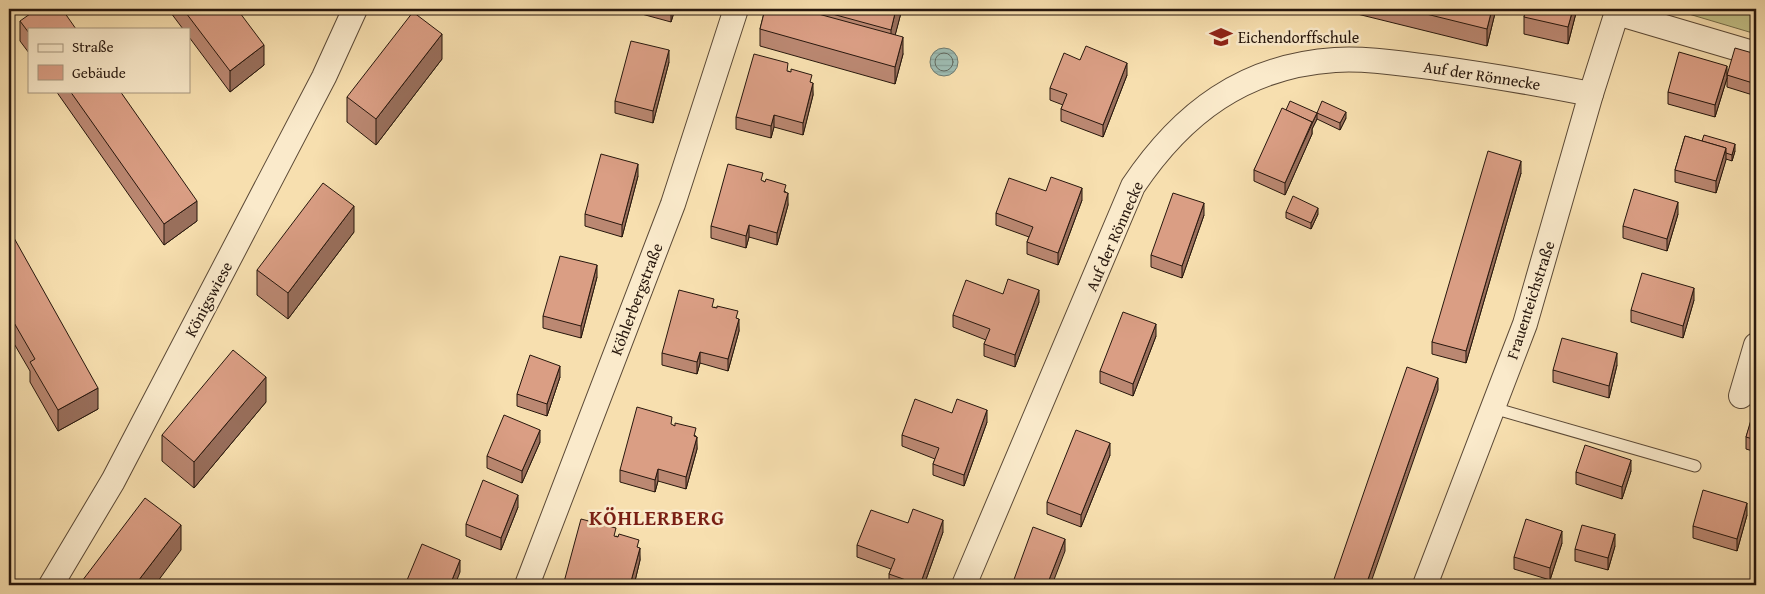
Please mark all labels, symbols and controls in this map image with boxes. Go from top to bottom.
school or university icon: Eichendorffschule [1208,24,1234,50]
place label: Eichendorffschule [1238,25,1359,49]
legend [28,28,190,92]
text: Straße [72,36,114,57]
street label: Auf der Rönnecke [1422,54,1542,96]
text: Gebäude [72,62,126,83]
street label: Auf der Rönnecke [1079,177,1149,295]
street label: Frauenteichstraße [1500,238,1560,362]
street label: Köhlerbergstraße [604,239,668,359]
street label: Königswiese [178,257,238,341]
district label: KÖHLERBERG [589,502,725,533]

